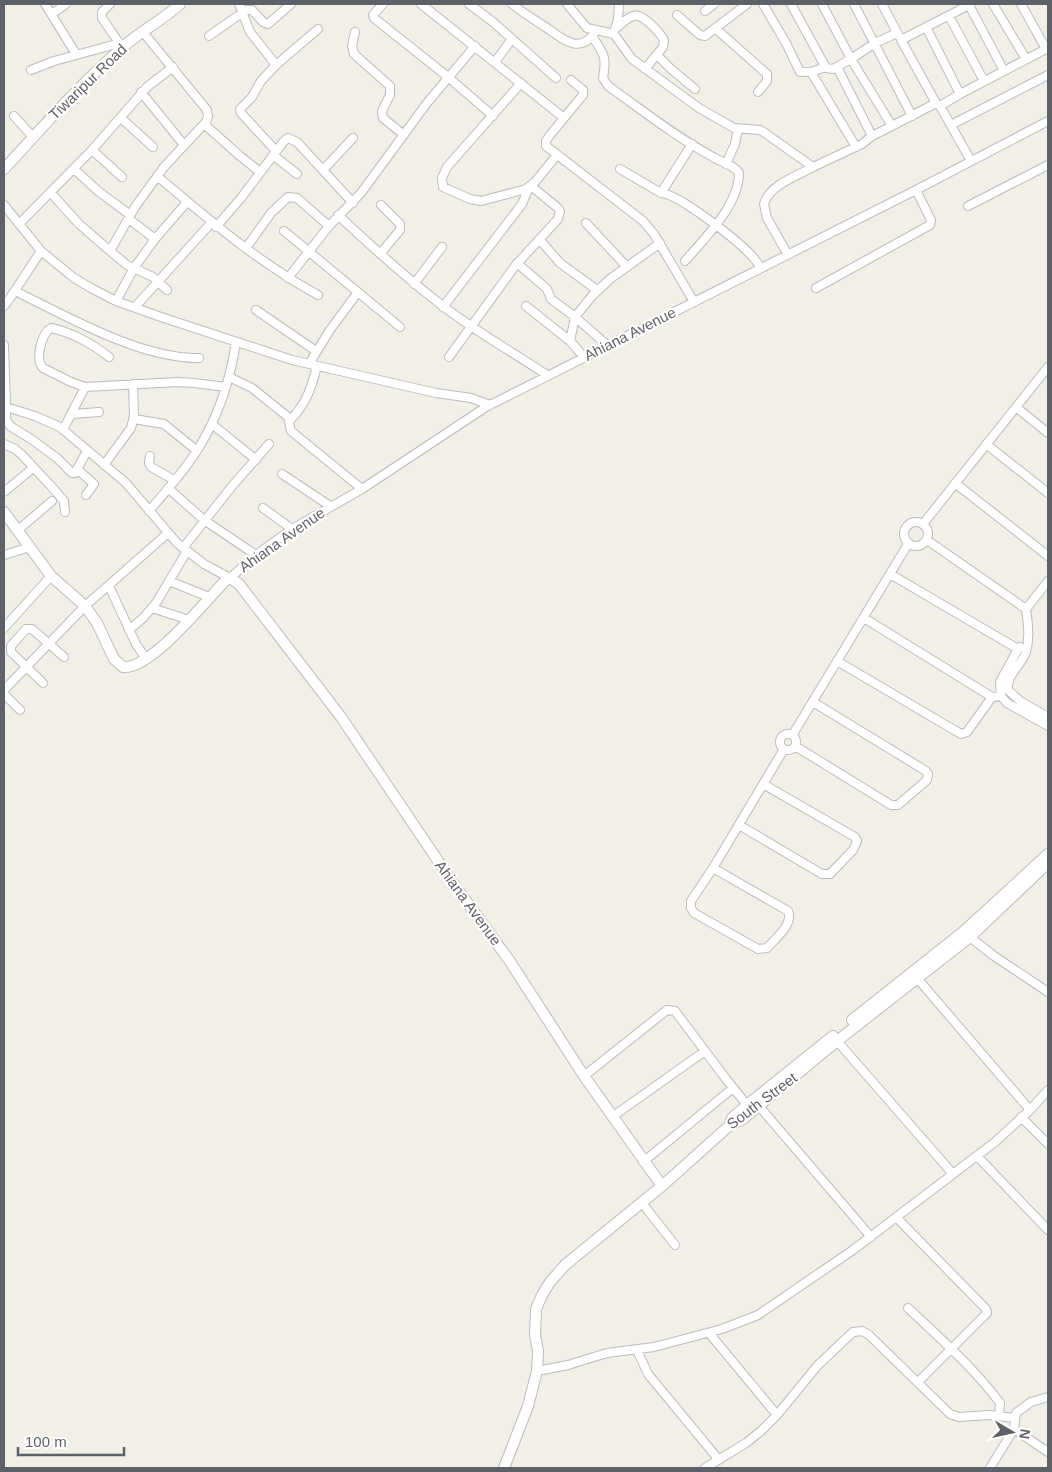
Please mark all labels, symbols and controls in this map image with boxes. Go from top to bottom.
street label: Tiwaripur Road [45,40,130,123]
street label: Ahiana Avenue [581,303,678,364]
street label: Ahiana Avenue [236,504,328,575]
street label: Ahiana Avenue [432,857,505,948]
street label: South Street [723,1068,801,1132]
north arrow [987,1407,1037,1457]
scale bar [18,1424,124,1456]
text: N [1016,1428,1034,1440]
text: 100 m [25,1433,67,1450]

